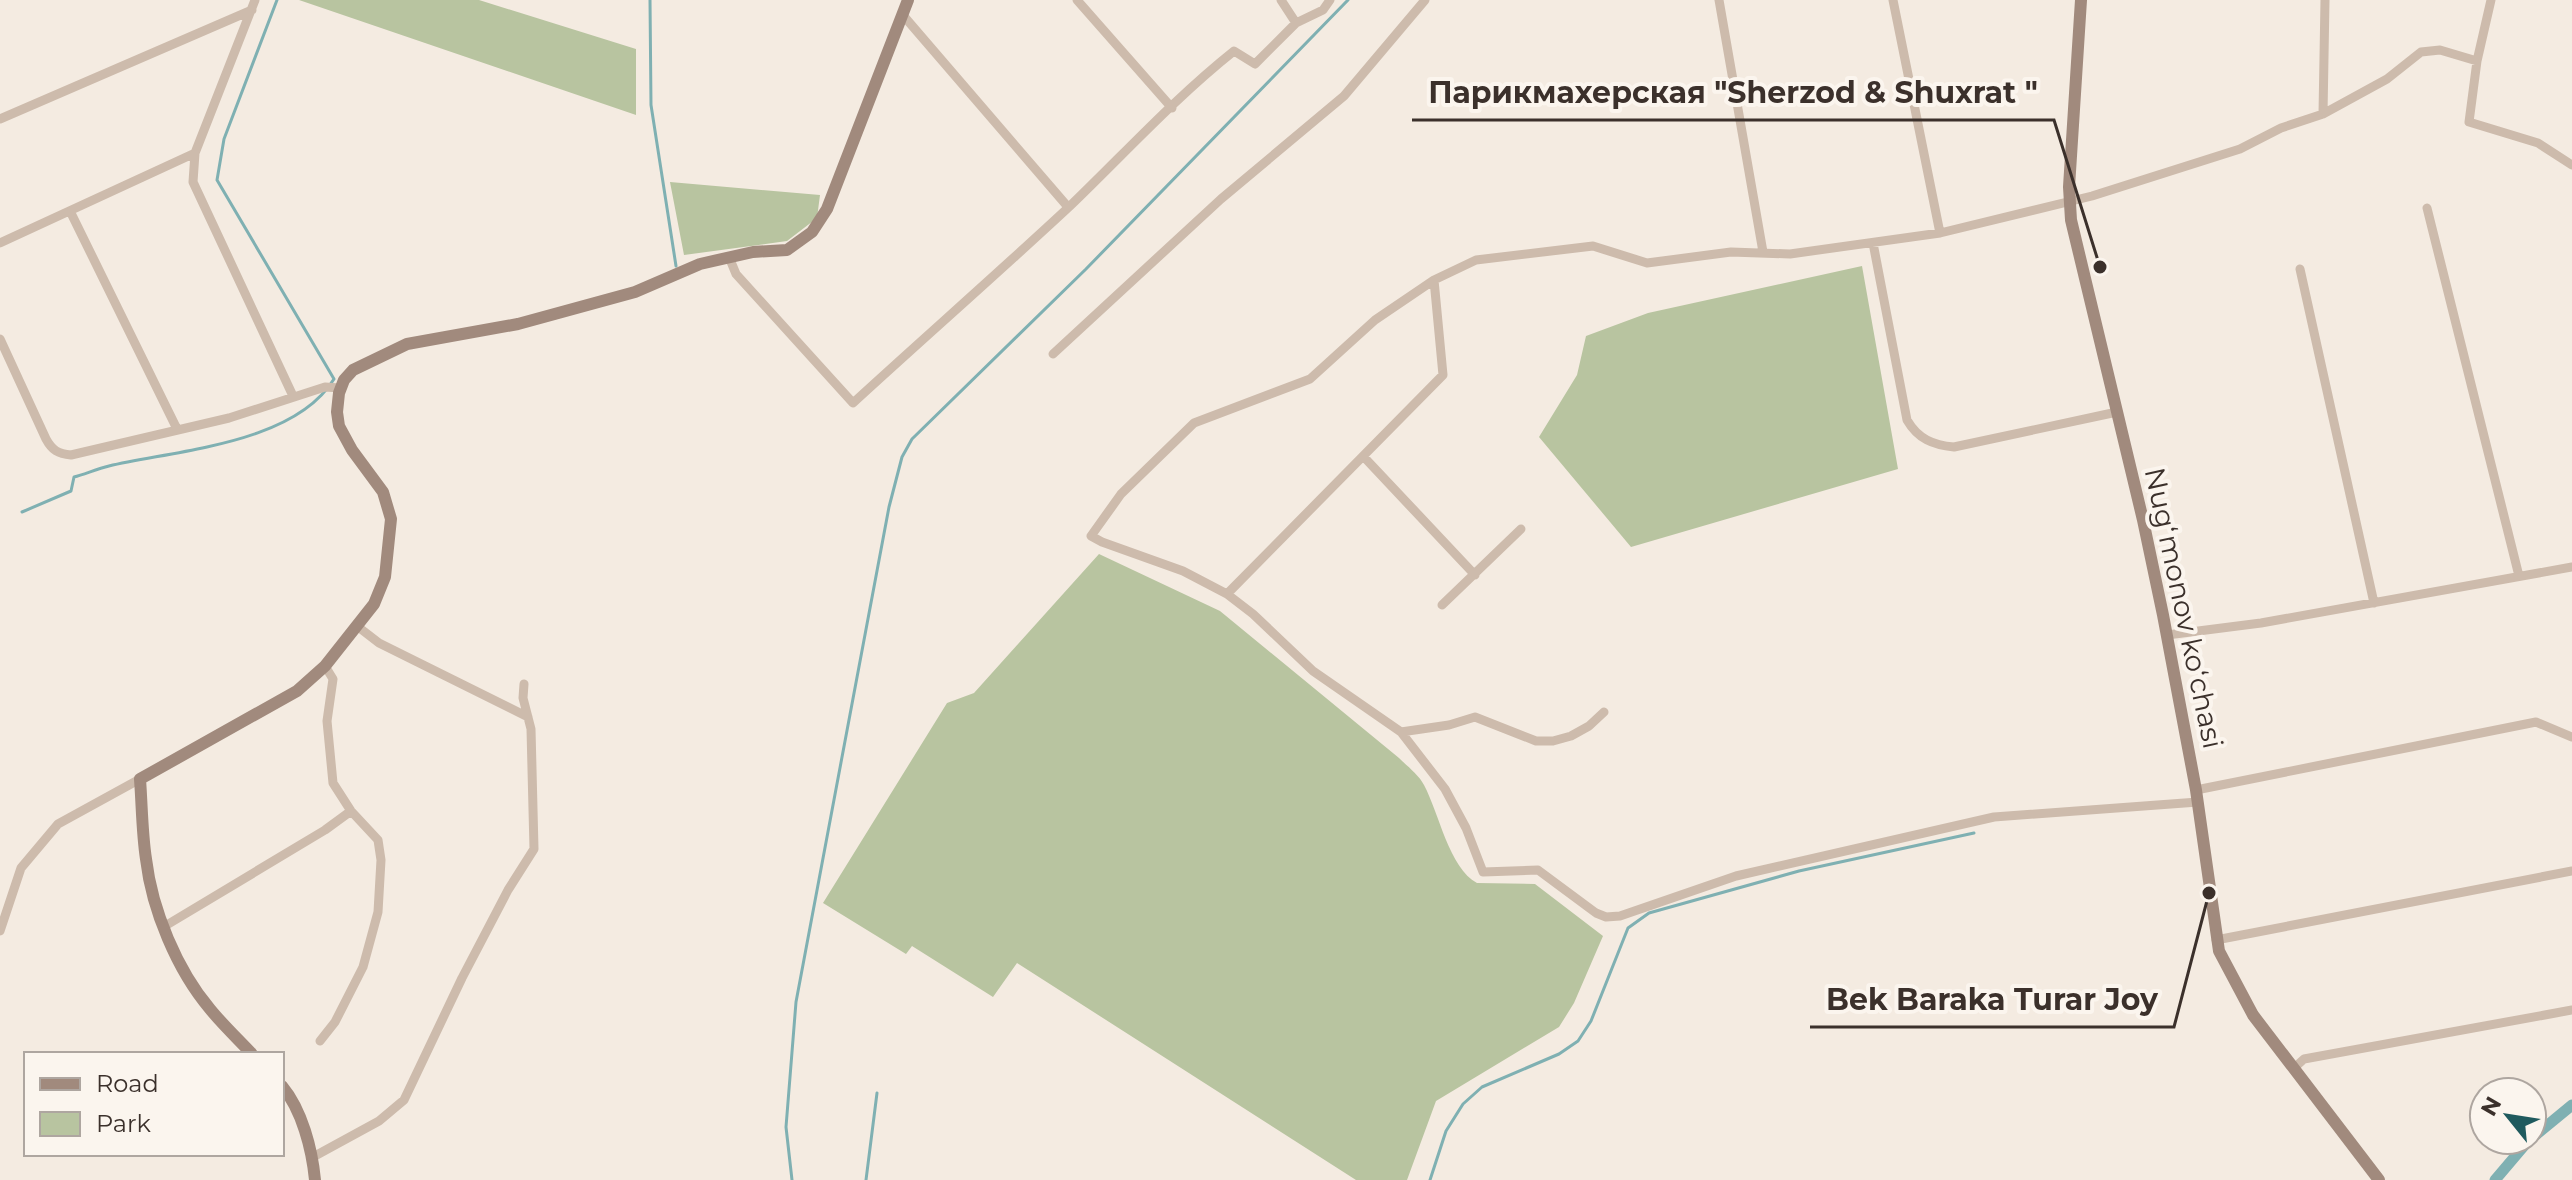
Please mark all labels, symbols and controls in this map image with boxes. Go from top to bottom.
callout: Парикмахерская "Sherzod & Shuxrat " [1412,66,2054,120]
text: Парикмахерская "Sherzod & Shuxrat " [1428,74,2038,111]
street label: Nugʻmonov koʻchasi [2138,464,2230,752]
callout: Bek Baraka Turar Joy [1810,973,2174,1027]
text: Bek Baraka Turar Joy [1826,981,2159,1018]
legend [24,1052,284,1156]
text: Road [96,1069,159,1098]
north arrow [2468,1076,2548,1156]
text: N [2475,1092,2507,1121]
text: Park [96,1109,151,1138]

